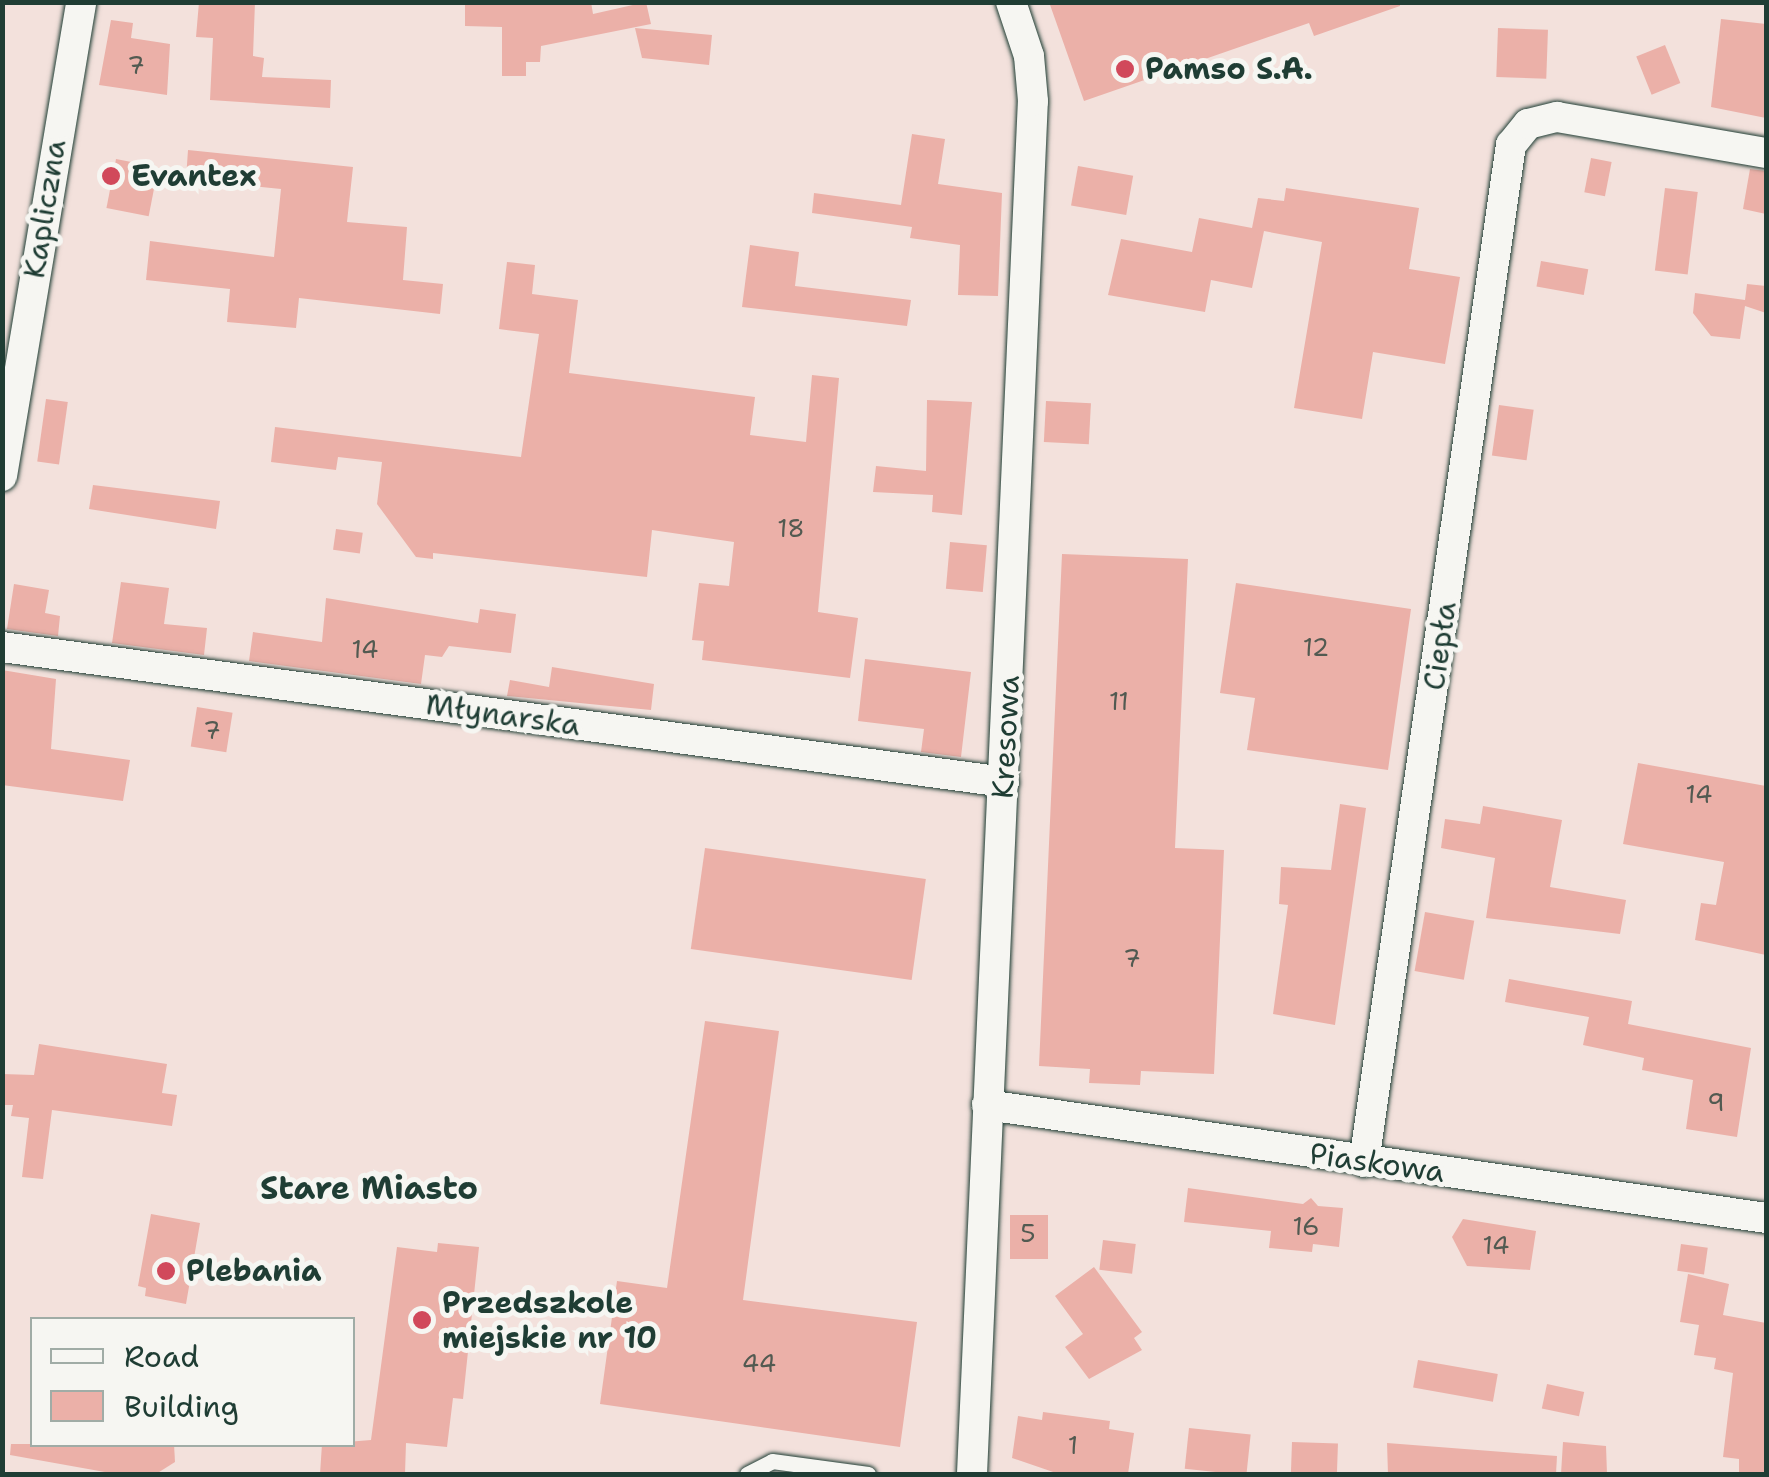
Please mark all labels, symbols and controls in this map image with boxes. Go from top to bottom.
house number: 7 [127,50,145,80]
place label: Pamso S.A. [1145,51,1313,87]
marker: Pamso S.A. [1114,58,1136,80]
street label: Kapliczna [16,137,74,281]
place label: Evantex [131,158,256,194]
marker: Evantex [100,165,122,187]
house number: 18 [777,513,805,543]
street label: Ciepła [1416,599,1464,693]
house number: 12 [1303,632,1329,662]
house number: 14 [352,634,378,664]
street label: Kresowa [985,674,1027,800]
street label: Młynarska [424,686,582,744]
house number: 11 [1109,686,1129,716]
house number: 7 [203,715,221,745]
house number: 14 [1686,779,1712,809]
house number: 7 [1123,943,1141,973]
house number: 9 [1707,1087,1725,1117]
street label: Piaskowa [1307,1136,1447,1190]
district label: Stare Miasto [260,1169,478,1207]
house number: 16 [1292,1211,1320,1241]
house number: 5 [1020,1218,1036,1248]
house number: 14 [1483,1230,1509,1260]
place label: Plebania [186,1253,322,1289]
marker: Plebania [155,1260,177,1282]
place label: Przedszkole miejskie nr 10 [442,1285,657,1356]
marker: Przedszkole miejskie nr 10 [411,1309,433,1331]
legend [30,1317,355,1447]
text: Road [124,1336,199,1377]
house number: 44 [742,1348,776,1378]
text: Building [124,1386,239,1427]
house number: 1 [1068,1430,1078,1460]

